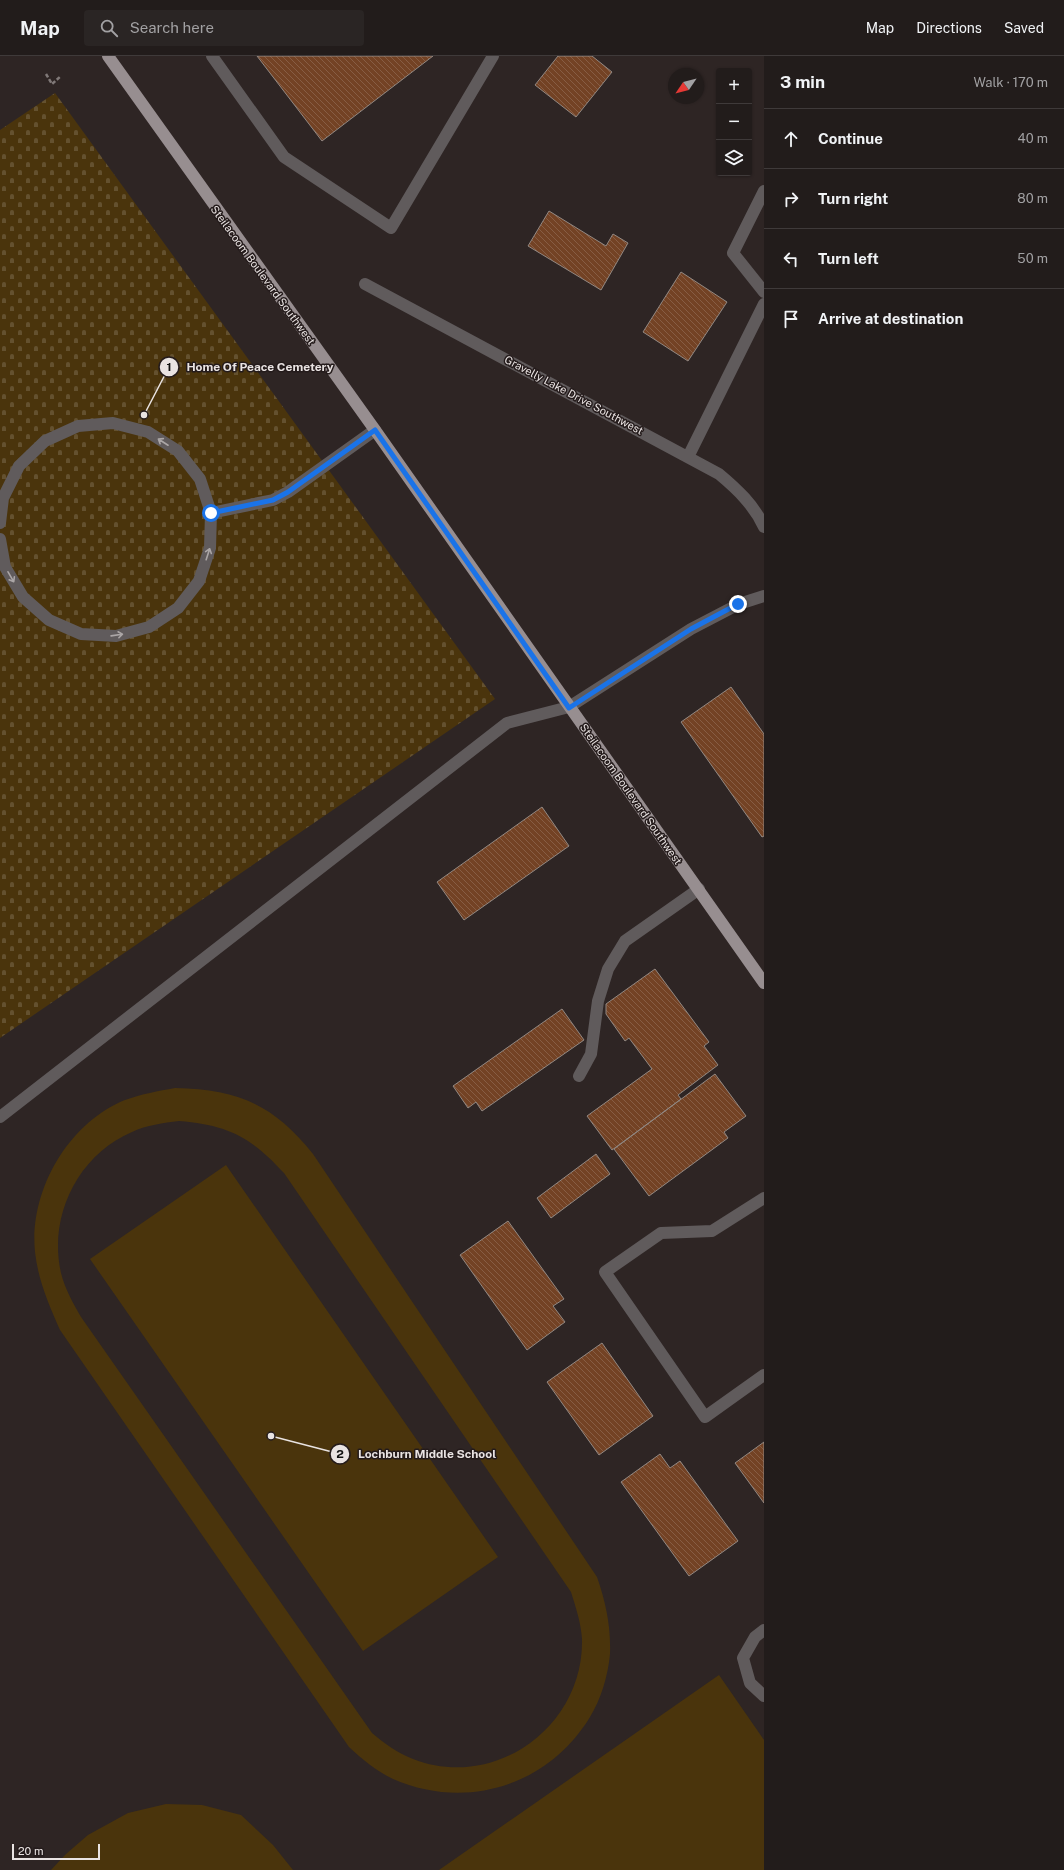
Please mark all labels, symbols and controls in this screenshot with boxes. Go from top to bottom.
search box [84,10,364,46]
text: Map [20,17,60,39]
icon: search [98,17,120,39]
text: Search here [130,19,214,36]
text: Map [866,20,894,36]
text: Directions [916,20,982,36]
text: Saved [1004,20,1044,36]
north arrow [668,68,704,104]
map controls [716,68,752,176]
button: + [716,68,752,104]
text: 3 min [780,72,825,92]
text: Walk · 170 m [973,75,1048,90]
button: − [716,104,752,140]
icon: ahead [780,128,802,150]
text: Continue [818,130,883,147]
text: 40 m [1017,131,1048,146]
button: layers [716,140,752,176]
icon: right [780,188,802,210]
text: Turn right [818,190,888,207]
text: 80 m [1017,191,1048,206]
street label: Steilacoom Boulevard Southwest [208,203,318,347]
icon: left [780,248,802,270]
text: Turn left [818,250,879,267]
text: 50 m [1017,251,1048,266]
icon: arrive [780,308,802,330]
text: Arrive at destination [818,310,963,327]
street label: Gravelly Lake Drive Southwest [503,353,645,437]
callout: Home Of Peace Cemetery [159,355,342,379]
text: 1 [166,360,172,374]
text: Home Of Peace Cemetery [187,360,334,374]
one-way arrow [158,438,169,446]
route start [202,504,220,522]
one-way arrow [205,548,212,561]
one-way arrow [7,570,15,582]
route end [729,595,747,613]
one-way arrow [111,631,124,639]
street label: Steilacoom Boulevard Southwest [578,721,684,867]
callout: Lochburn Middle School [330,1442,504,1466]
text: 2 [336,1447,344,1461]
text: Lochburn Middle School [358,1447,496,1461]
scale bar [12,1842,100,1861]
text: 20 m [18,1845,43,1857]

